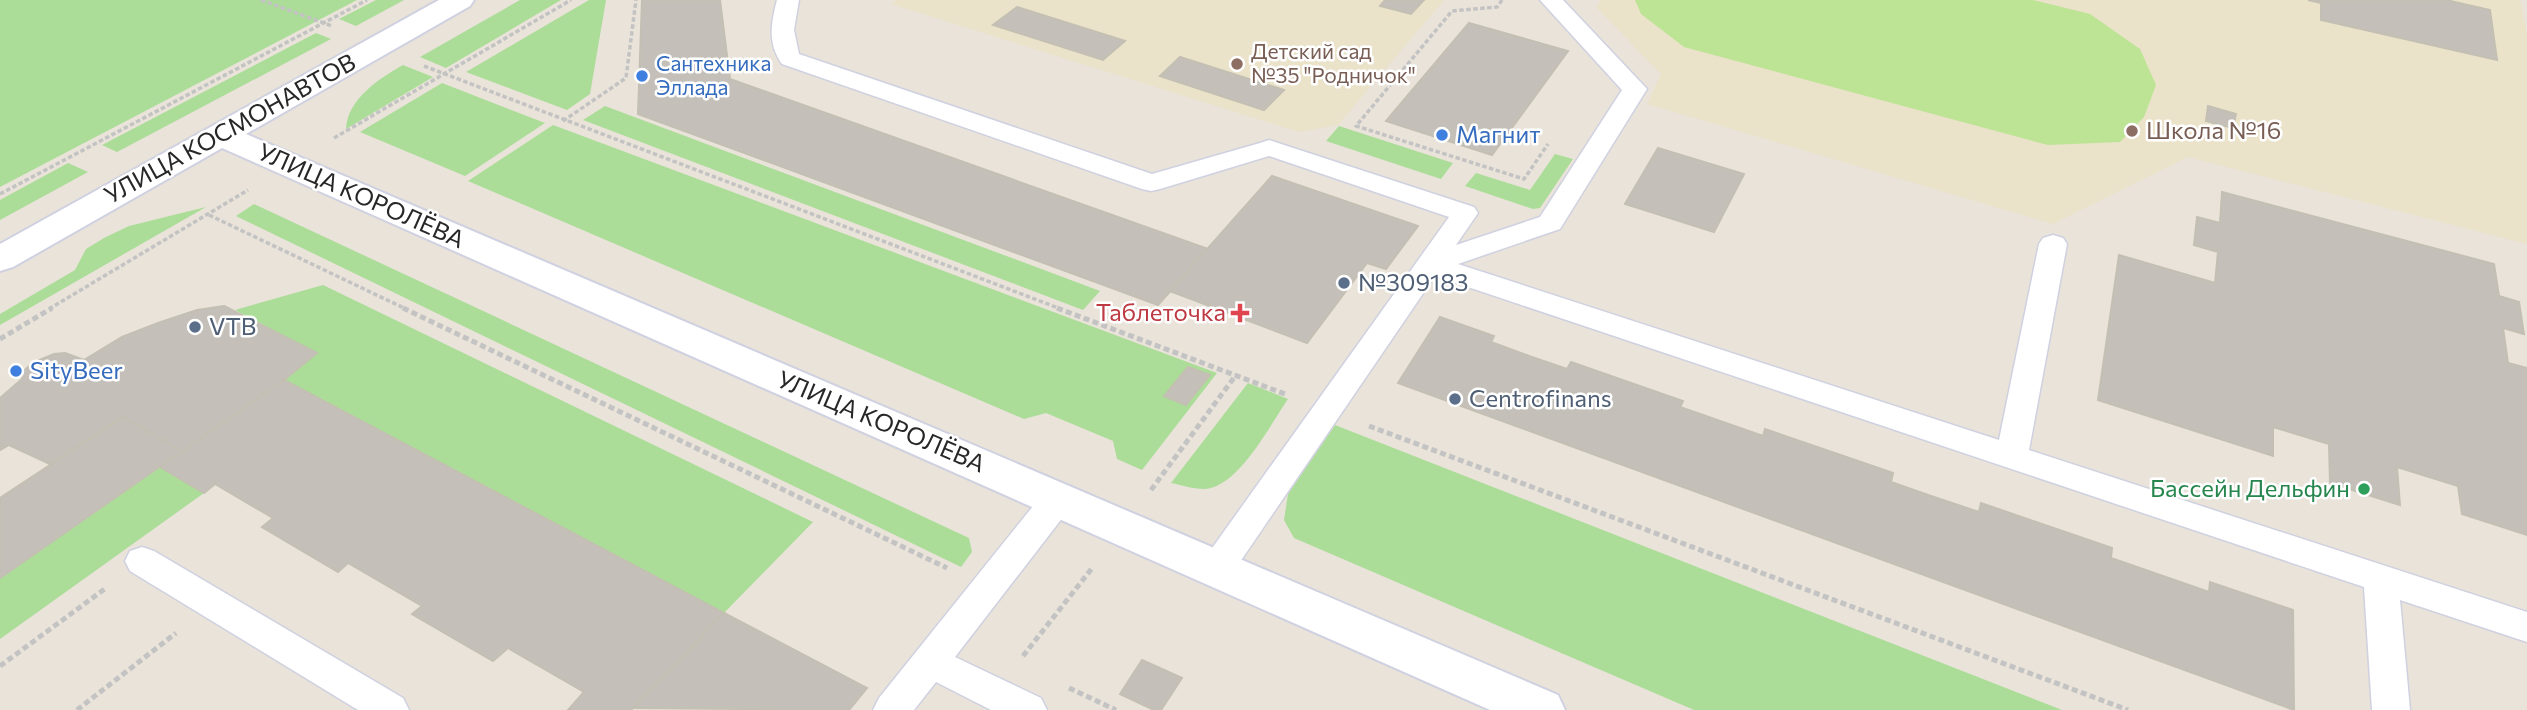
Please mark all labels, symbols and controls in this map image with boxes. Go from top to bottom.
place label: Детский сад №35 "Родничок" [1251,38,1416,87]
street label: УЛИЦА КОСМОНАВТОВ [99,46,360,209]
place label: Сантехника Эллада [656,50,771,99]
marker: Детский сад №35 "Родничок" [1229,56,1245,72]
marker: Сантехника Эллада [634,68,650,84]
place label: Школа №16 [2146,115,2281,144]
place label: Магнит [1456,119,1540,148]
marker: Школа №16 [2124,123,2140,139]
marker: Магнит [1434,127,1450,143]
street label: УЛИЦА КОРОЛЁВА [254,136,469,253]
place label: №309183 [1358,267,1469,296]
marker: №309183 [1336,275,1352,291]
place label: Таблеточка [1096,297,1226,326]
marker: Таблеточка [1232,305,1248,321]
place label: VTB [209,311,256,340]
marker: VTB [187,319,203,335]
place label: SityBeer [30,355,123,384]
marker: SityBeer [8,363,24,379]
street label: УЛИЦА КОРОЛЁВА [773,364,990,478]
place label: Centrofinans [1469,383,1612,412]
marker: Centrofinans [1447,391,1463,407]
place label: Бассейн Дельфин [2150,473,2350,502]
marker: Бассейн Дельфин [2356,481,2372,497]

